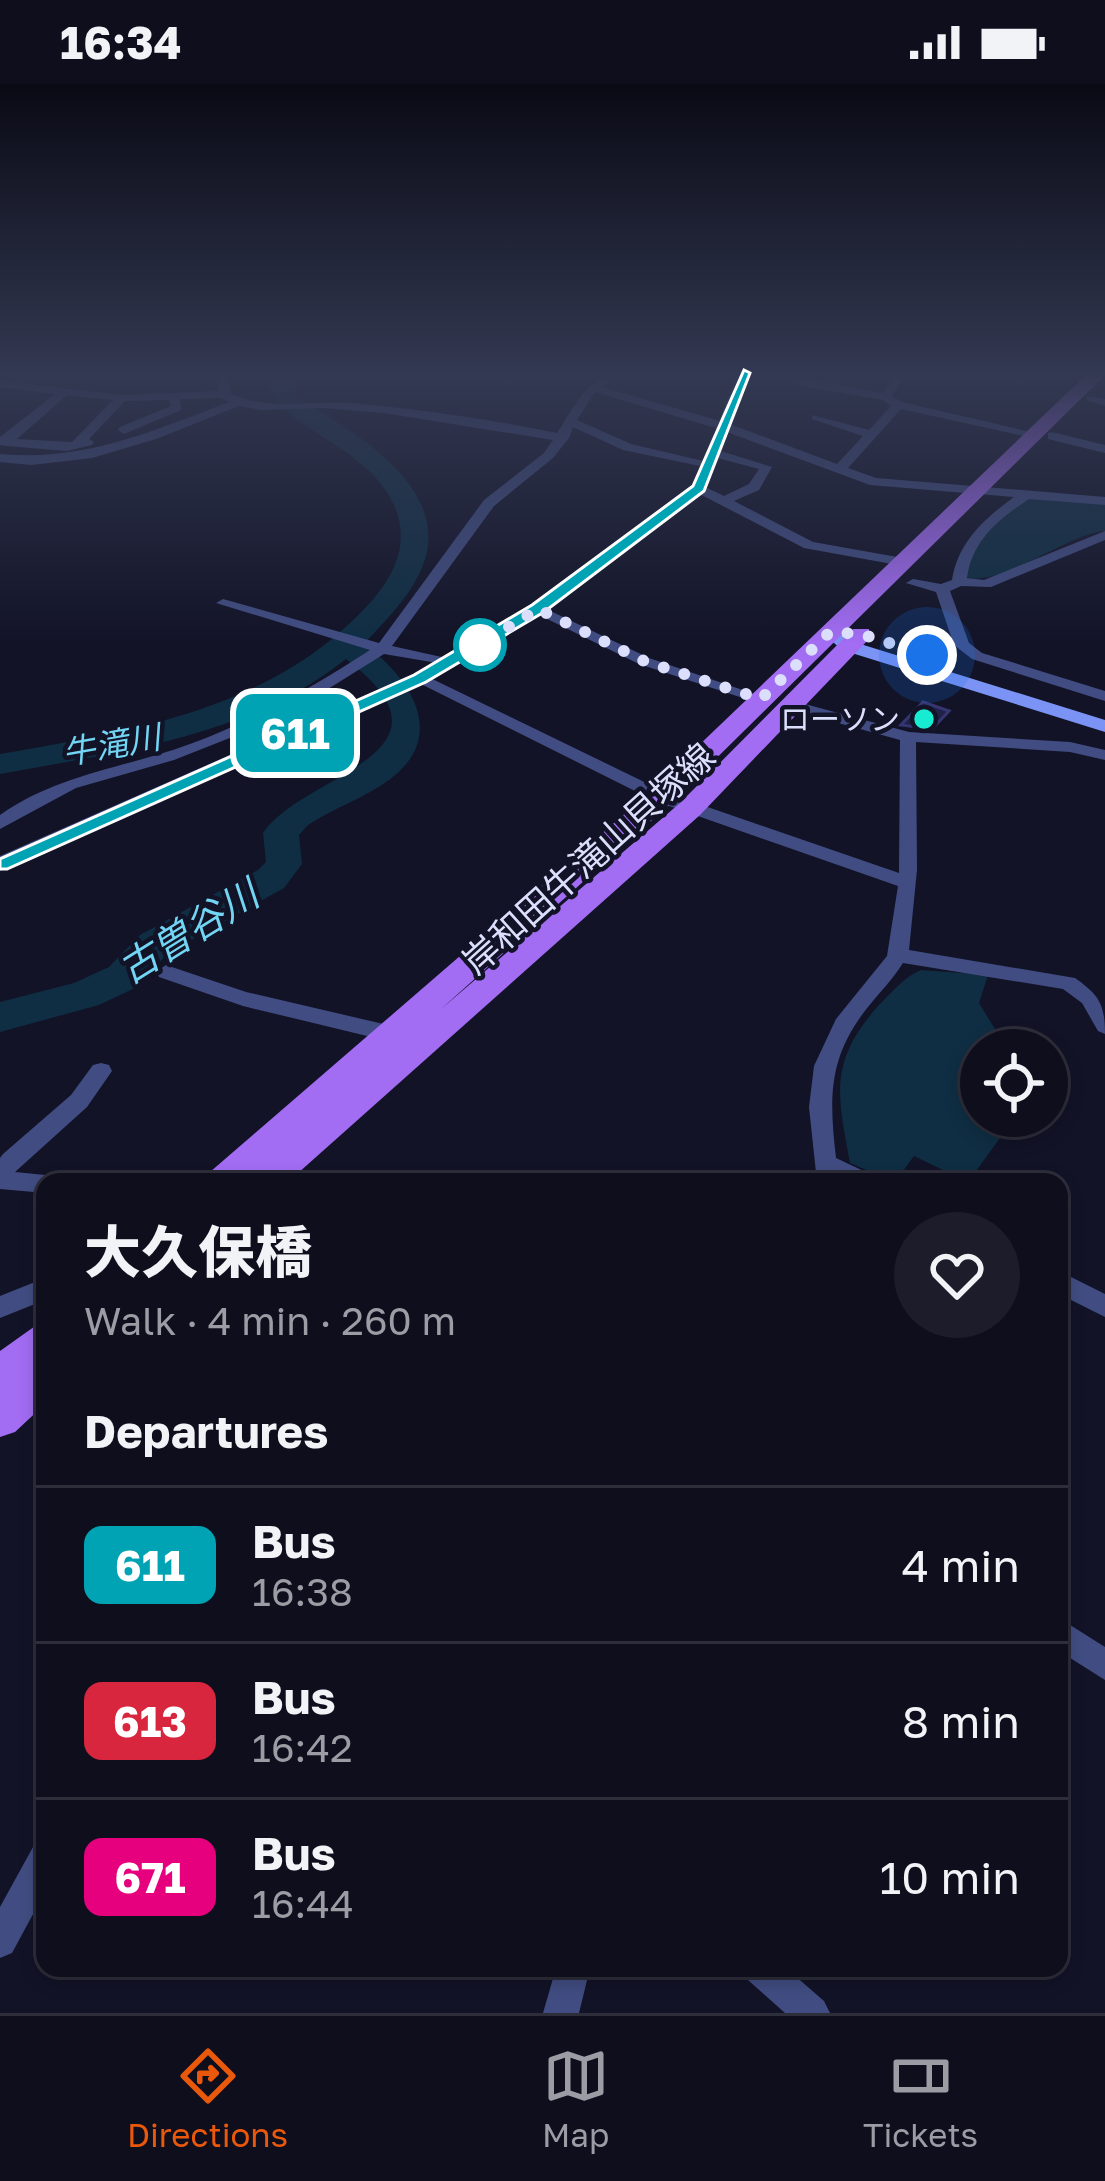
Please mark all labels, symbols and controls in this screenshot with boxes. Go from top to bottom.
text: 16:34 [60,15,182,69]
unlabelled marker [455,620,505,670]
your location [897,625,957,685]
line badge: 611 [226,694,364,772]
place label: ローソン [780,701,900,737]
marker: ローソン [911,706,937,732]
text: 611 [260,708,330,758]
water label: 牛滝川 [59,716,166,772]
street label: 岸和田牛滝山貝塚線 [453,734,723,982]
water label: 古曽谷川 [109,868,270,992]
map controls [960,1029,1068,1137]
button: locate [960,1029,1068,1137]
button: heart [894,1212,1020,1338]
text: 大久保橋 [84,1217,312,1286]
text: Walk · 4 min · 260 m [84,1297,456,1344]
text: Departures [84,1404,328,1458]
text: Bus [252,1514,336,1568]
text: 4 min [902,1538,1020,1592]
text: 611 [115,1540,185,1590]
text: 16:38 [252,1568,353,1615]
text: Bus [252,1670,336,1724]
text: 8 min [902,1694,1020,1748]
text: 613 [113,1696,187,1746]
text: 16:42 [252,1724,353,1771]
text: Bus [252,1826,336,1880]
text: 10 min [879,1850,1020,1904]
text: 671 [114,1852,186,1902]
text: 16:44 [252,1880,354,1927]
tab: Directions [127,2043,288,2154]
tab: Map [542,2043,609,2154]
tab: Tickets [863,2043,978,2154]

